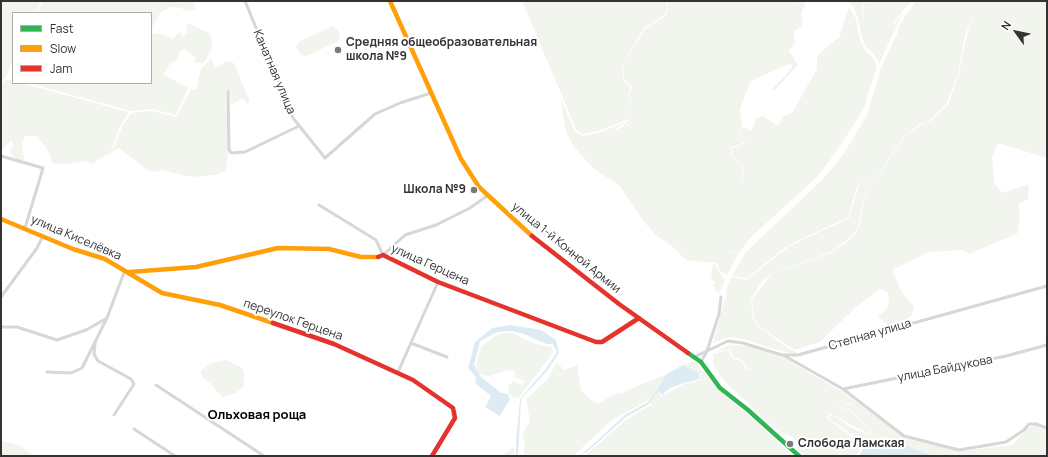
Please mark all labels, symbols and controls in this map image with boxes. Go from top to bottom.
legend [12,12,152,84]
north arrow [996,12,1036,52]
text: N [997,18,1014,33]
text: Fast [50,20,74,37]
street label: Канатная улица [250,28,298,116]
place label: Средняя общеобразовательная школа №9 [346,36,537,64]
text: Slow [50,40,76,57]
marker: Средняя общеобразовательная школа №9 [333,45,343,55]
text: Jam [50,60,72,77]
place label: Школа №9 [403,183,466,197]
marker: Школа №9 [469,185,479,195]
street label: улица 1-й Конной Армии [509,200,623,296]
street label: улица Киселёвка [29,212,123,264]
street label: улица Герцена [389,241,471,289]
street label: переулок Герцена [241,296,345,344]
street label: Степная улица [827,316,913,354]
street label: улица Байдукова [896,353,994,385]
district label: Ольховая роща [208,407,306,423]
place label: Слобода Ламская [798,437,905,451]
marker: Слобода Ламская [785,439,795,449]

